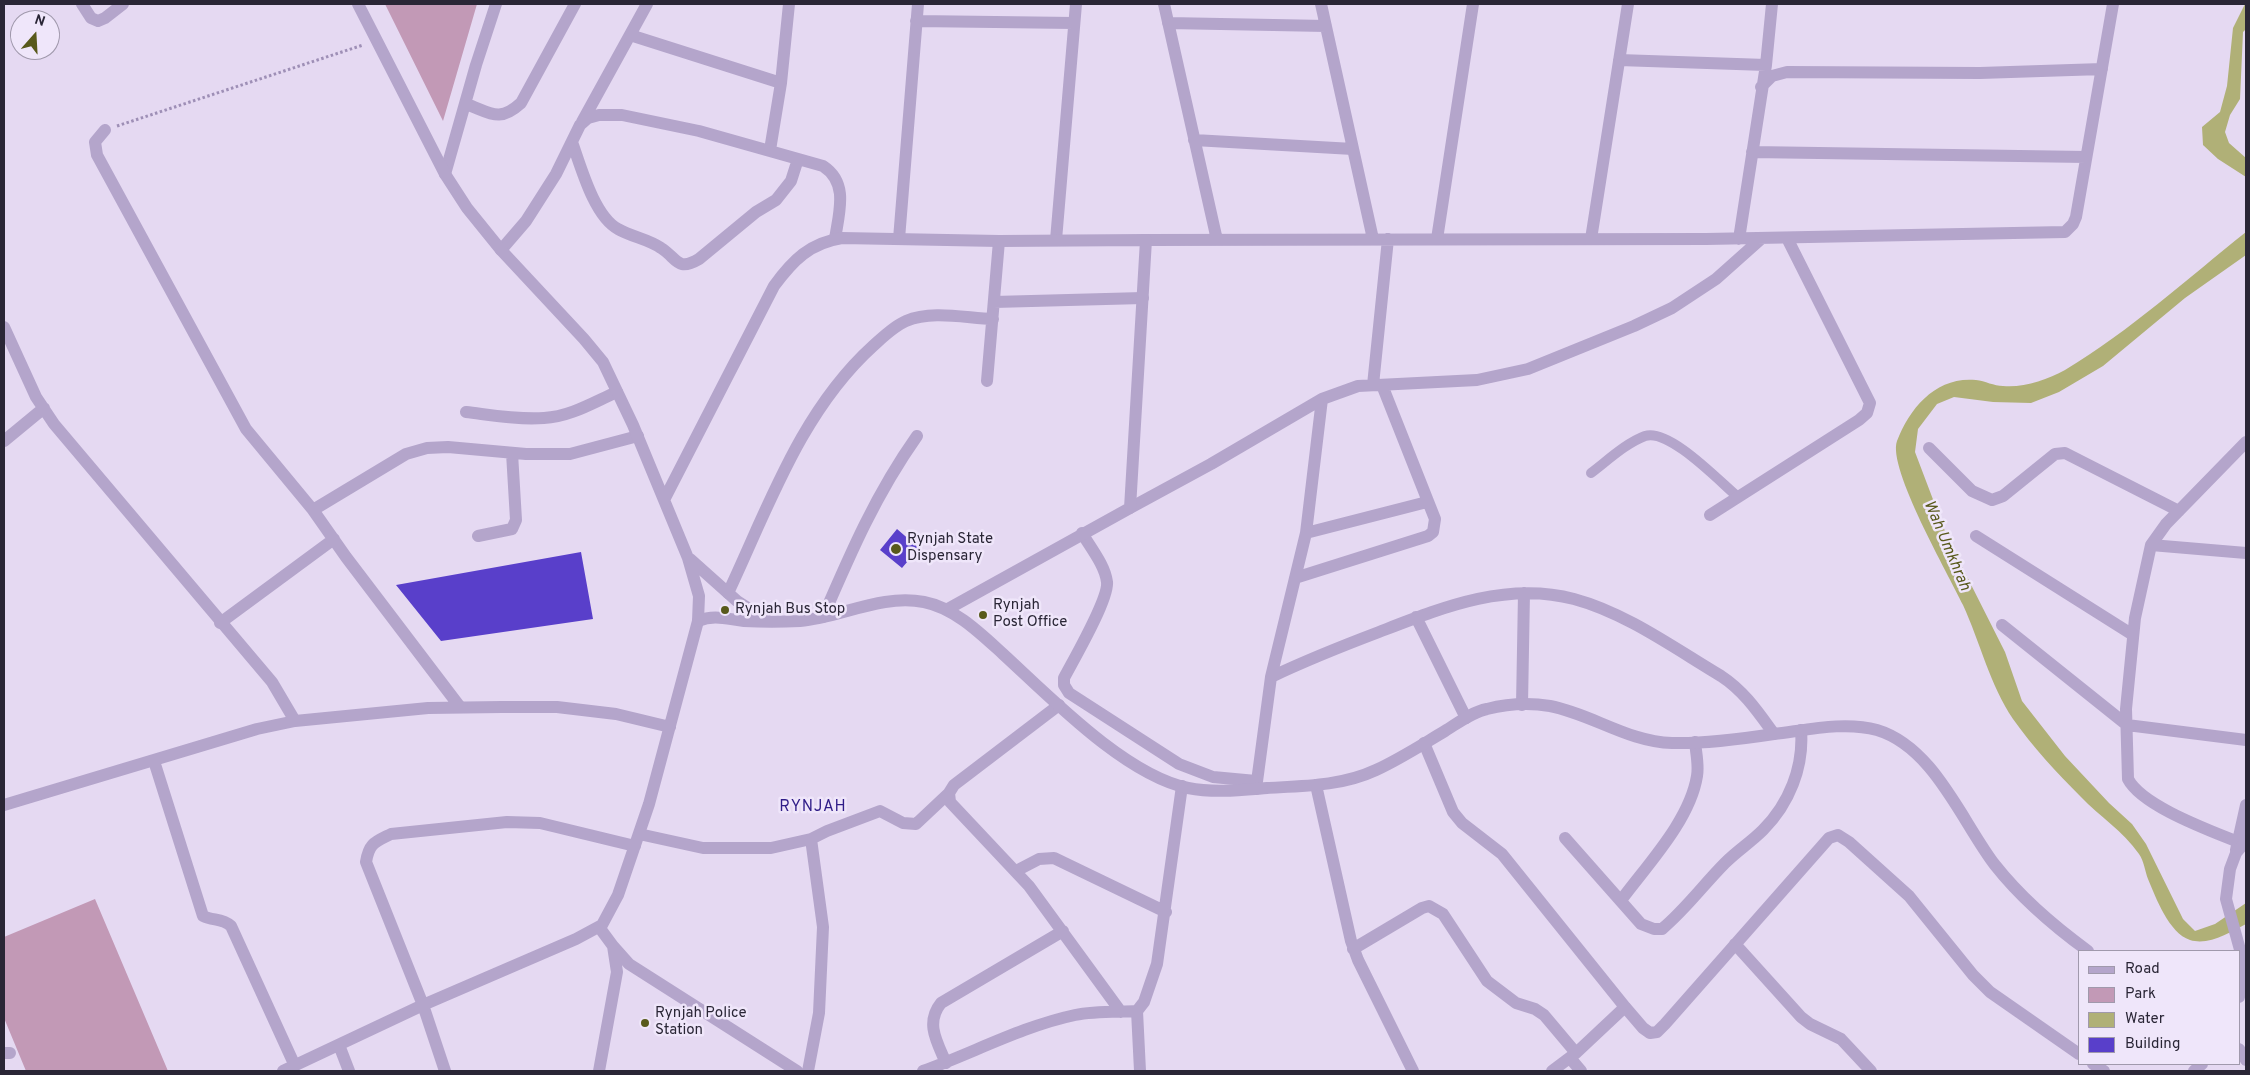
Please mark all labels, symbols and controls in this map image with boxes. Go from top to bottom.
north arrow [10,10,60,60]
text: N [32,12,47,31]
water label: Wah Umkhrah [1918,498,1974,594]
place label: Rynjah State Dispensary [907,531,993,566]
marker: Rynjah State Dispensary [889,542,903,556]
place label: Rynjah Post Office [993,597,1067,632]
place label: Rynjah Bus Stop [735,601,845,619]
marker: Rynjah Bus Stop [719,604,731,616]
marker: Rynjah Post Office [977,609,989,621]
district label: RYNJAH [779,798,847,818]
legend [2078,950,2240,1065]
text: Road [2125,960,2160,979]
text: Park [2125,985,2156,1004]
place label: Rynjah Police Station [655,1005,747,1040]
text: Water [2125,1010,2164,1029]
marker: Rynjah Police Station [639,1017,651,1029]
text: Building [2125,1035,2180,1054]

